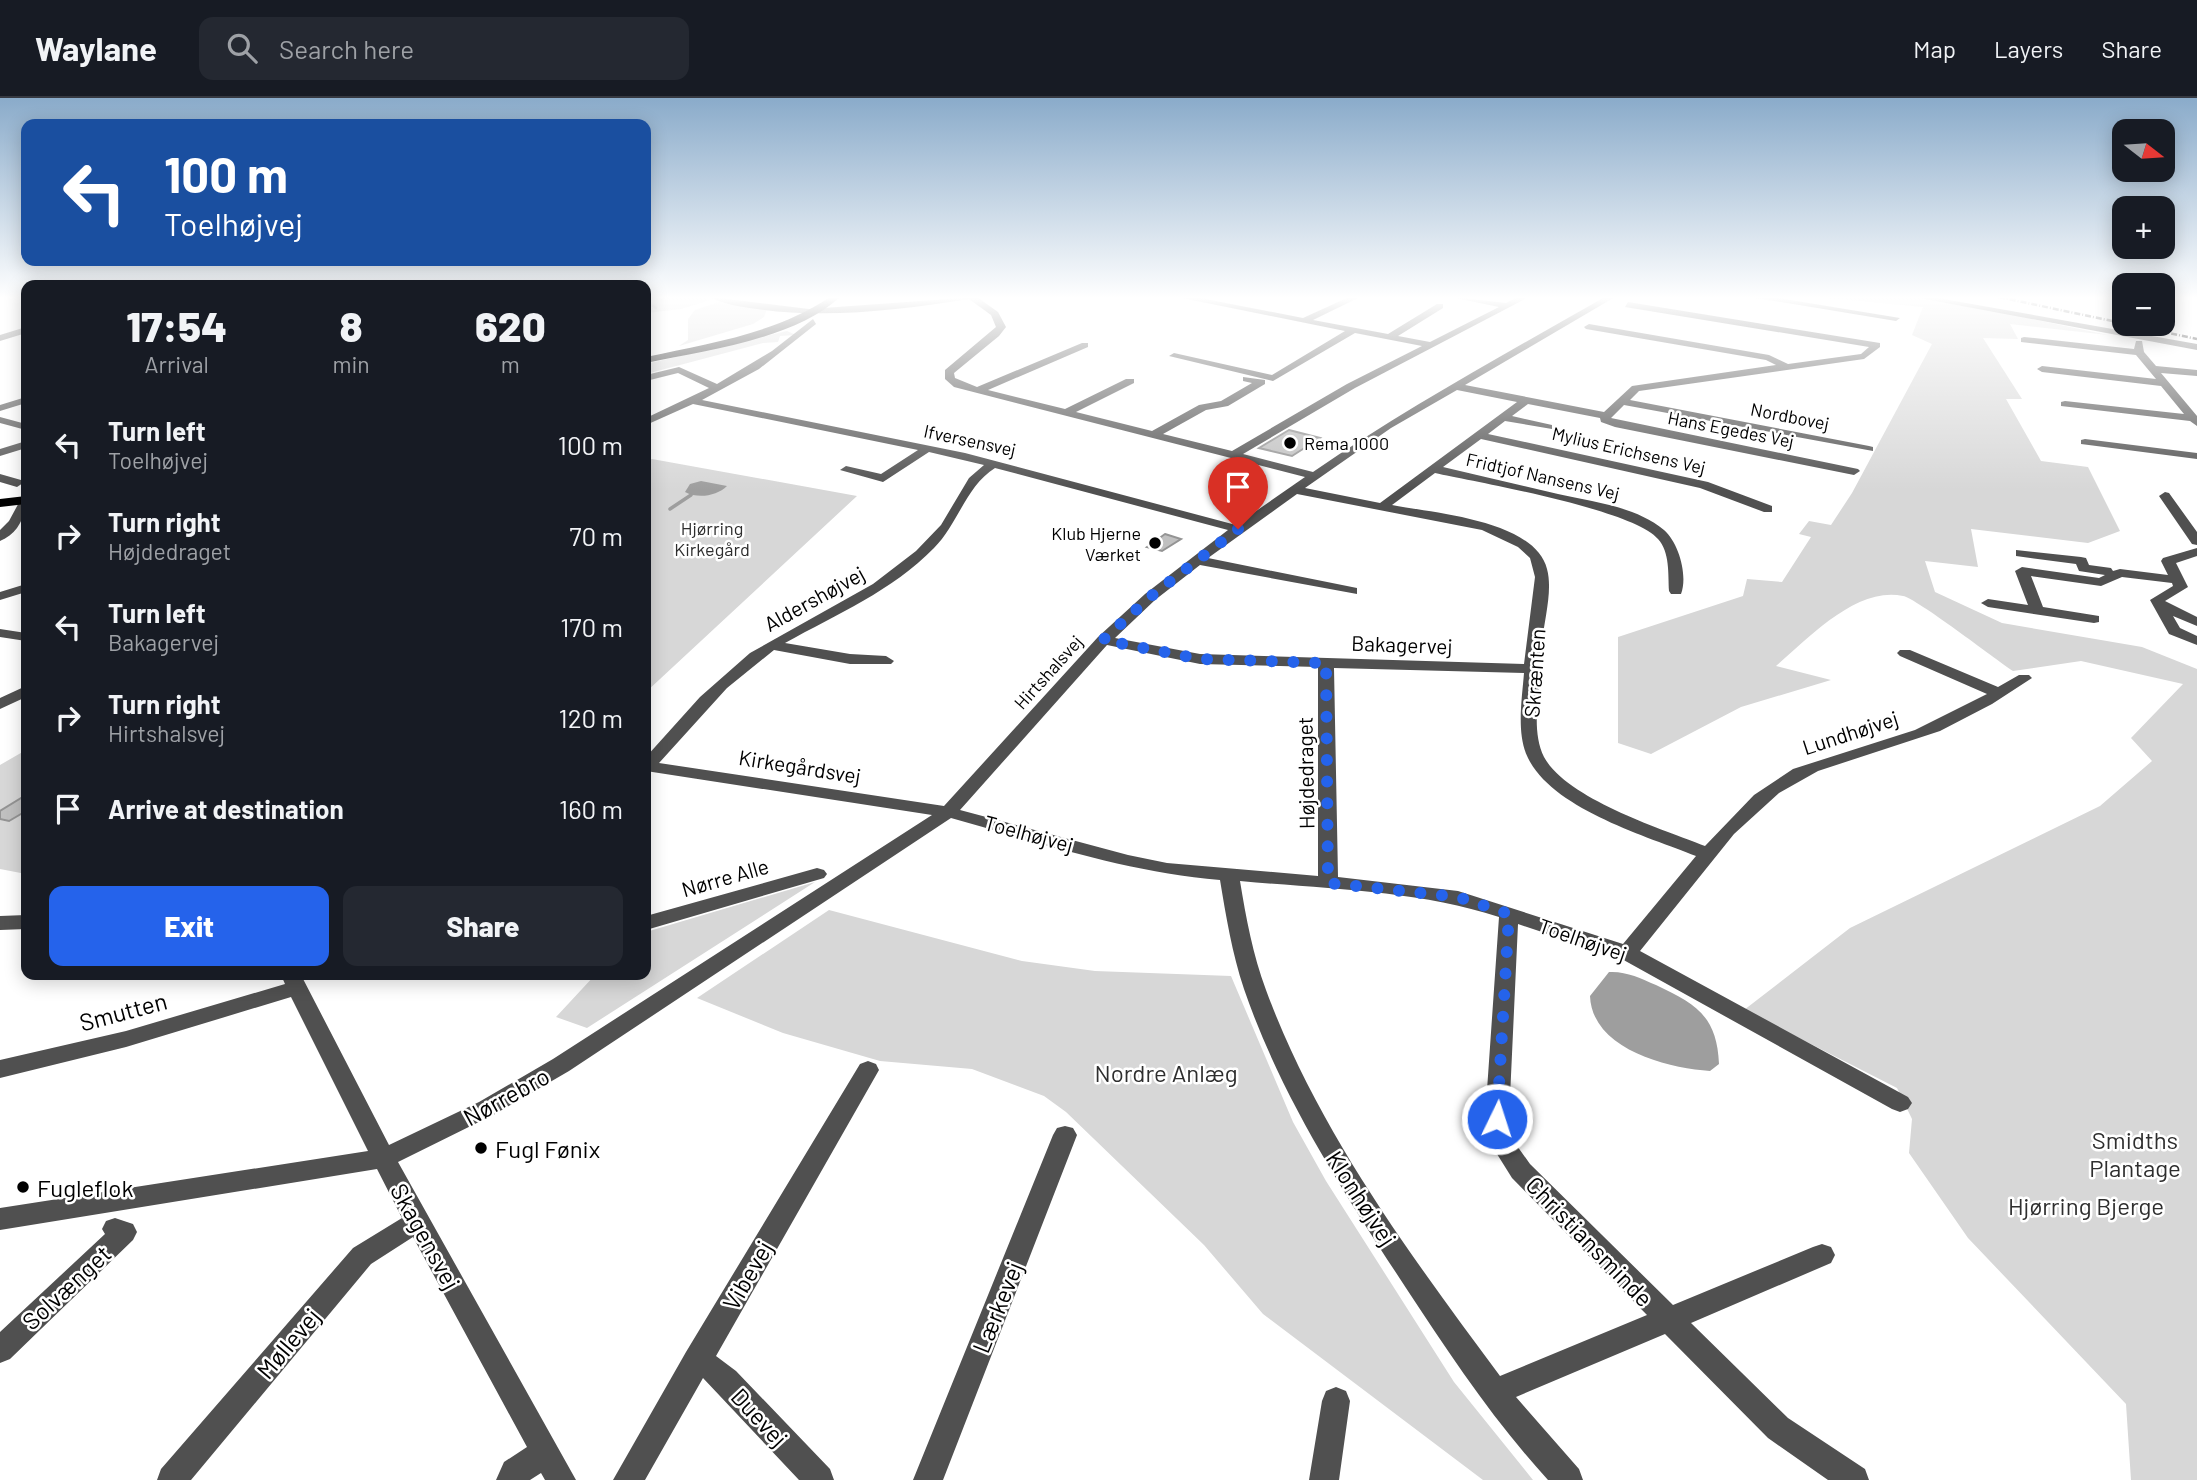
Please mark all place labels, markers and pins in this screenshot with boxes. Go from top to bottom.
place label: Rema 1000 [1304,432,1389,454]
marker: Rema 1000 [1282,435,1298,451]
pin [1208,457,1268,529]
place label: Klub Hjerne Værket [1051,522,1141,565]
marker: Klub Hjerne Værket [1147,535,1163,551]
place label: Fugl Fønix [495,1134,600,1163]
marker: Fugl Fønix [473,1140,489,1156]
place label: Fugleflok [37,1173,133,1202]
marker: Fugleflok [15,1179,31,1195]

